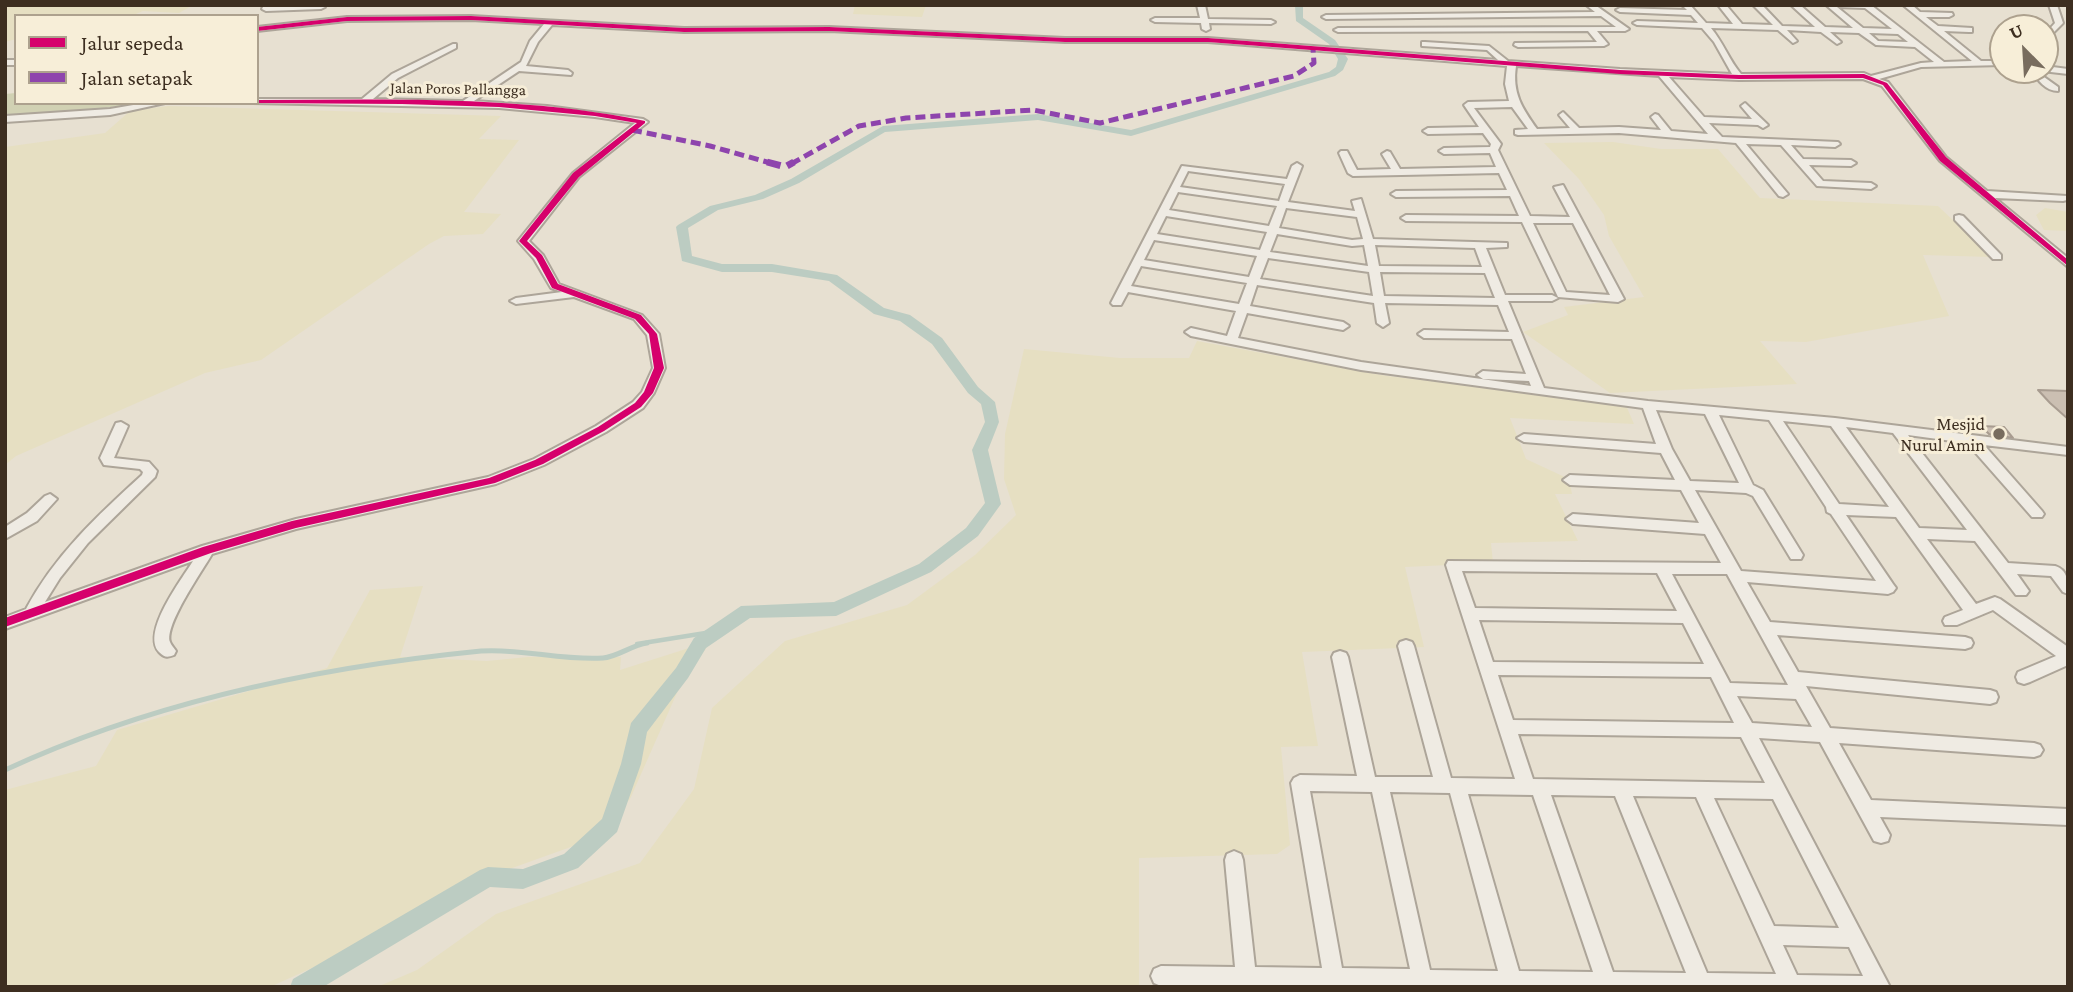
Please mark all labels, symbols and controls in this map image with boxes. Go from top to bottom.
legend [14,14,259,105]
north arrow [1989,14,2059,84]
text: U [2006,19,2026,43]
text: Jalur sepeda [81,31,183,55]
text: Jalan setapak [81,66,192,90]
street label: Jalan Poros Pallangga [390,78,526,100]
place label: Mesjid Nurul Amin [1901,413,1985,456]
marker: Mesjid Nurul Amin [1991,426,2007,442]

